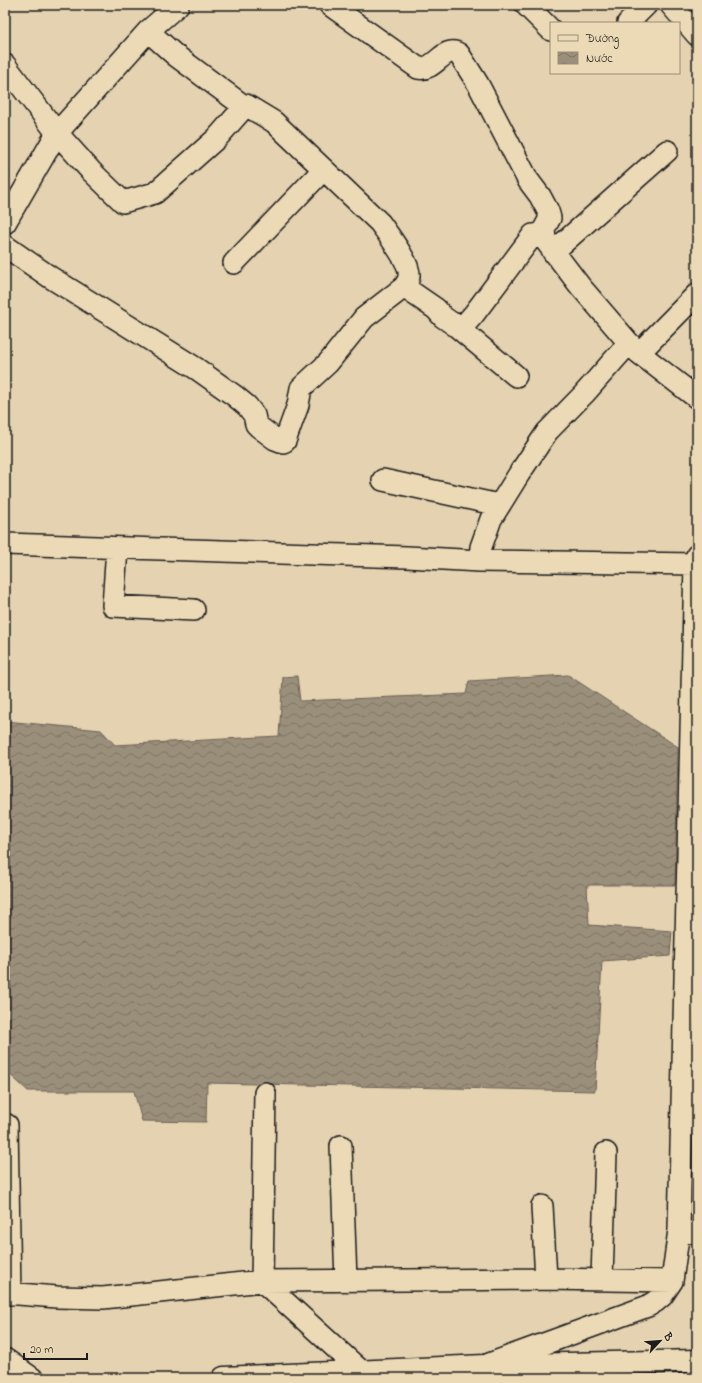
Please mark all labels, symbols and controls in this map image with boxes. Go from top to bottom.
legend [550,22,680,74]
text: Đường [585,30,619,49]
text: Nước [586,50,613,68]
north arrow [640,1321,680,1361]
text: B [659,1329,677,1344]
scale bar [24,1335,87,1361]
text: 20 m [30,1341,53,1359]

